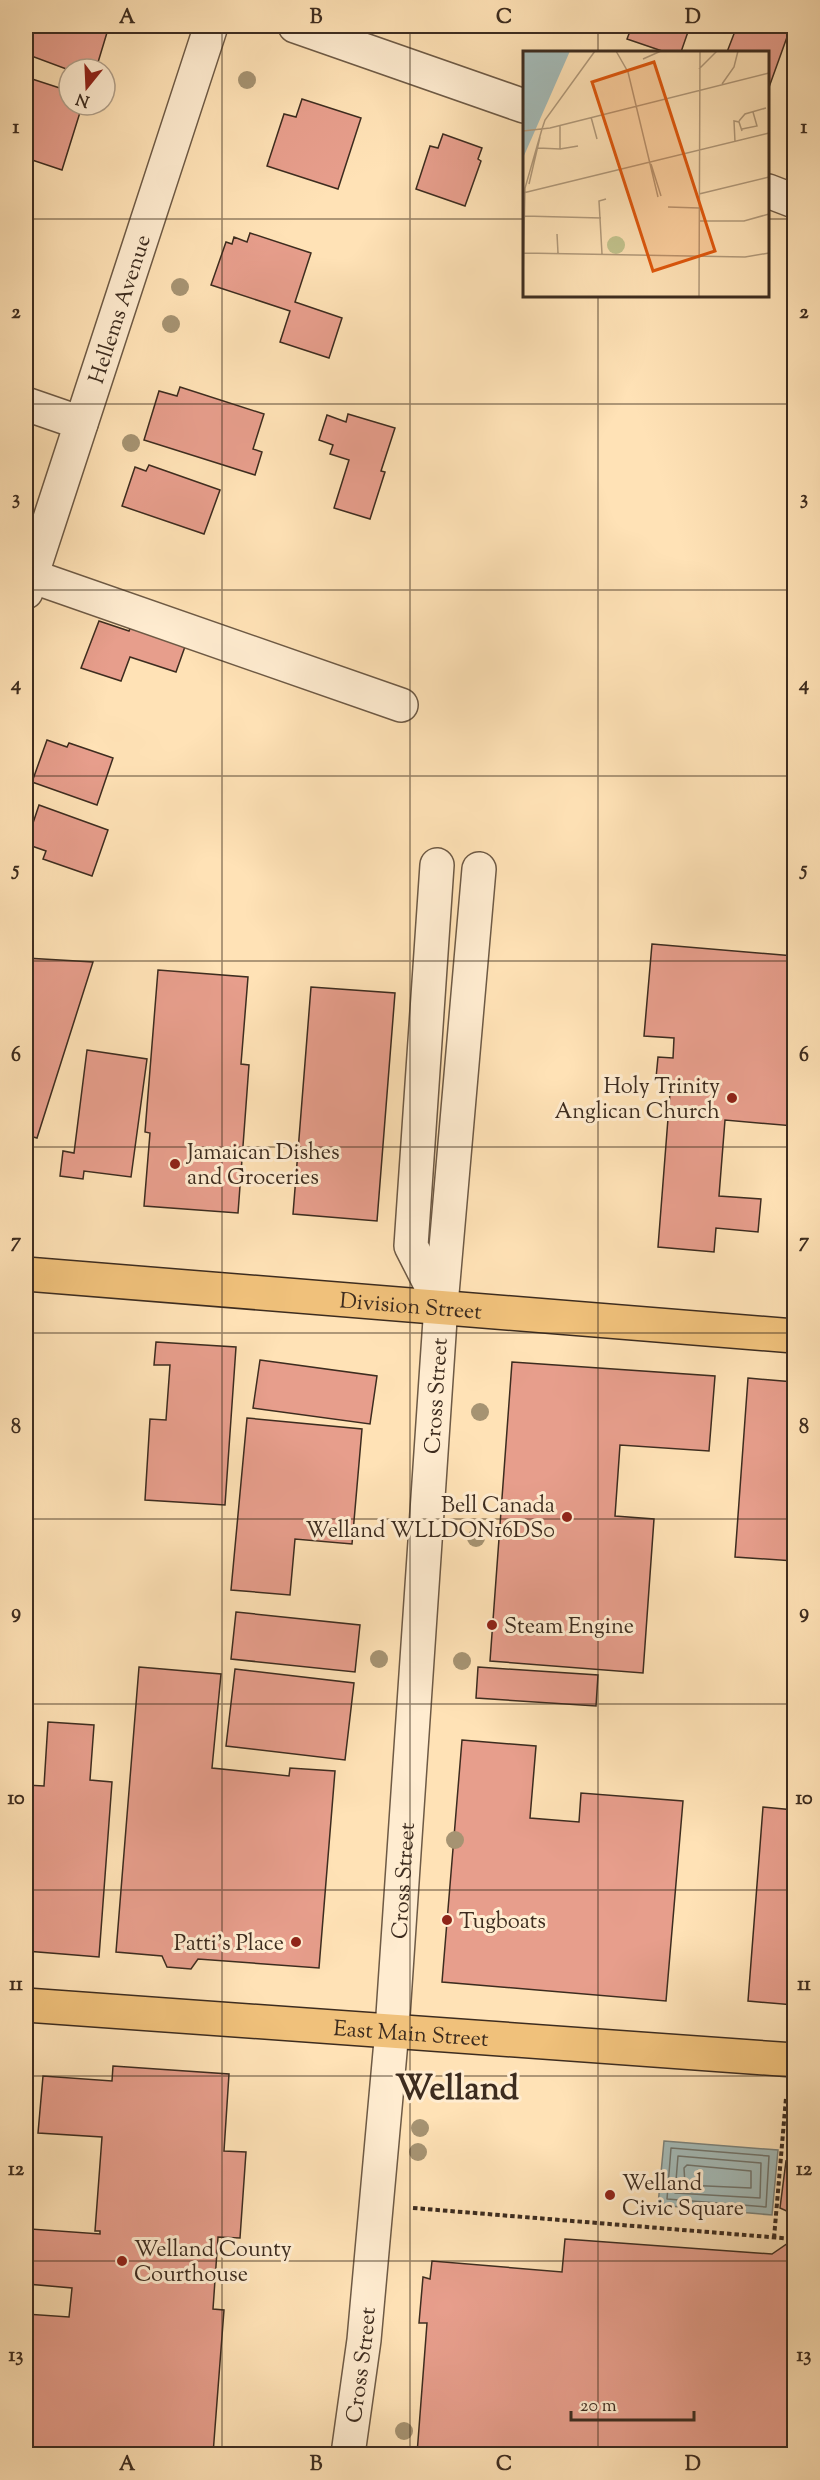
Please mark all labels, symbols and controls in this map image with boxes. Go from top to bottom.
text: A [119,4,136,33]
text: B [310,4,323,33]
text: C [496,4,512,33]
text: D [685,4,701,33]
inset map [523,51,769,297]
north arrow [57,57,117,117]
text: N [73,86,93,112]
text: 1 [13,114,20,143]
text: 1 [801,114,808,143]
street label: Hellems Avenue [82,231,161,388]
text: 2 [11,299,21,328]
text: 2 [799,299,809,328]
text: 3 [12,485,20,514]
text: 3 [800,485,808,514]
text: 4 [10,671,21,700]
text: 4 [798,671,809,700]
text: 5 [11,856,20,885]
text: 5 [799,856,808,885]
text: 6 [11,1042,21,1071]
text: 6 [799,1042,809,1071]
place label: Holy Trinity Anglican Church [554,1072,720,1129]
marker: Holy Trinity Anglican Church [725,1091,739,1105]
place label: Jamaican Dishes and Groceries [186,1138,340,1195]
marker: Jamaican Dishes and Groceries [168,1157,182,1171]
text: 7 [11,1228,22,1257]
text: 7 [799,1228,810,1257]
street label: Division Street [338,1286,483,1330]
street label: Cross Street [418,1336,458,1455]
text: 8 [11,1414,21,1443]
text: 8 [799,1414,809,1443]
place label: Bell Canada Welland WLLDON16DS0 [305,1491,555,1548]
marker: Bell Canada Welland WLLDON16DS0 [560,1510,574,1524]
text: 9 [11,1599,21,1628]
text: 9 [799,1599,809,1628]
place label: Steam Engine [504,1612,634,1644]
marker: Steam Engine [485,1618,499,1632]
text: 10 [7,1785,25,1814]
text: 10 [795,1785,813,1814]
street label: Cross Street [385,1821,425,1940]
place label: Tugboats [459,1907,546,1939]
marker: Tugboats [440,1913,454,1927]
place label: Patti's Place [174,1929,284,1961]
marker: Patti's Place [289,1935,303,1949]
text: 11 [9,1971,23,2000]
text: 11 [797,1971,811,2000]
street label: East Main Street [332,2014,490,2057]
district label: Welland [395,2066,520,2115]
text: 12 [8,2156,25,2185]
text: 12 [796,2156,813,2185]
place label: Welland Civic Square [622,2169,744,2226]
marker: Welland Civic Square [603,2188,617,2202]
place label: Welland County Courthouse [134,2235,292,2292]
marker: Welland County Courthouse [115,2254,129,2268]
street label: Cross Street [340,2305,386,2425]
text: 13 [9,2342,23,2371]
text: 13 [797,2342,811,2371]
scale bar [571,2384,694,2422]
text: 20 m [580,2394,617,2420]
text: A [119,2451,136,2480]
text: B [310,2451,323,2480]
text: C [496,2451,512,2480]
text: D [685,2451,701,2480]

